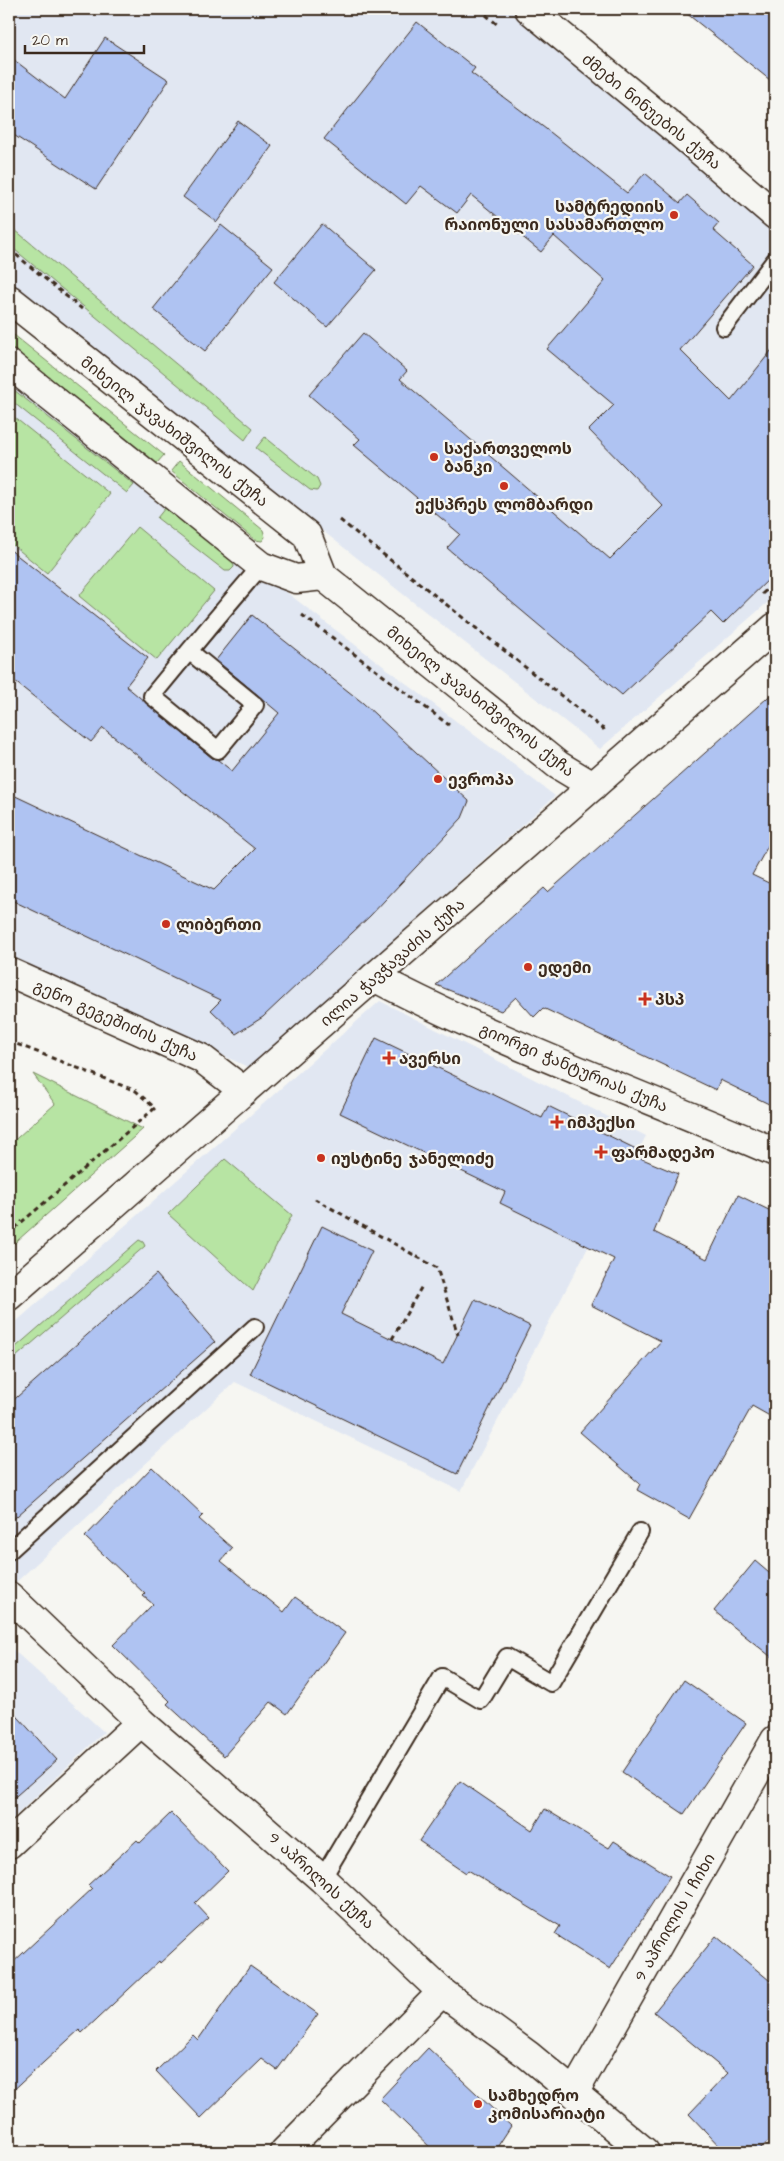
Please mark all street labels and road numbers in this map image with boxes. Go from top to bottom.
street label: ძმები ნინუების ქუჩა [577,49,726,175]
street label: მიხეილ ჯავახიშვილის ქუჩა [76,351,273,512]
street label: მიხეილ ჯავახიშვილის ქუჩა [382,621,579,782]
street label: ილია ჭავჭავაძის ქუჩა [315,894,470,1032]
street label: გენო გეგეშიძის ქუჩა [30,975,201,1067]
street label: გიორგი ჭანტურიას ქუჩა [476,1018,671,1118]
street label: 9 აპრილის ქუჩა [264,1827,379,1934]
street label: 9 აპრილის I ჩიხი [629,1849,721,1986]

